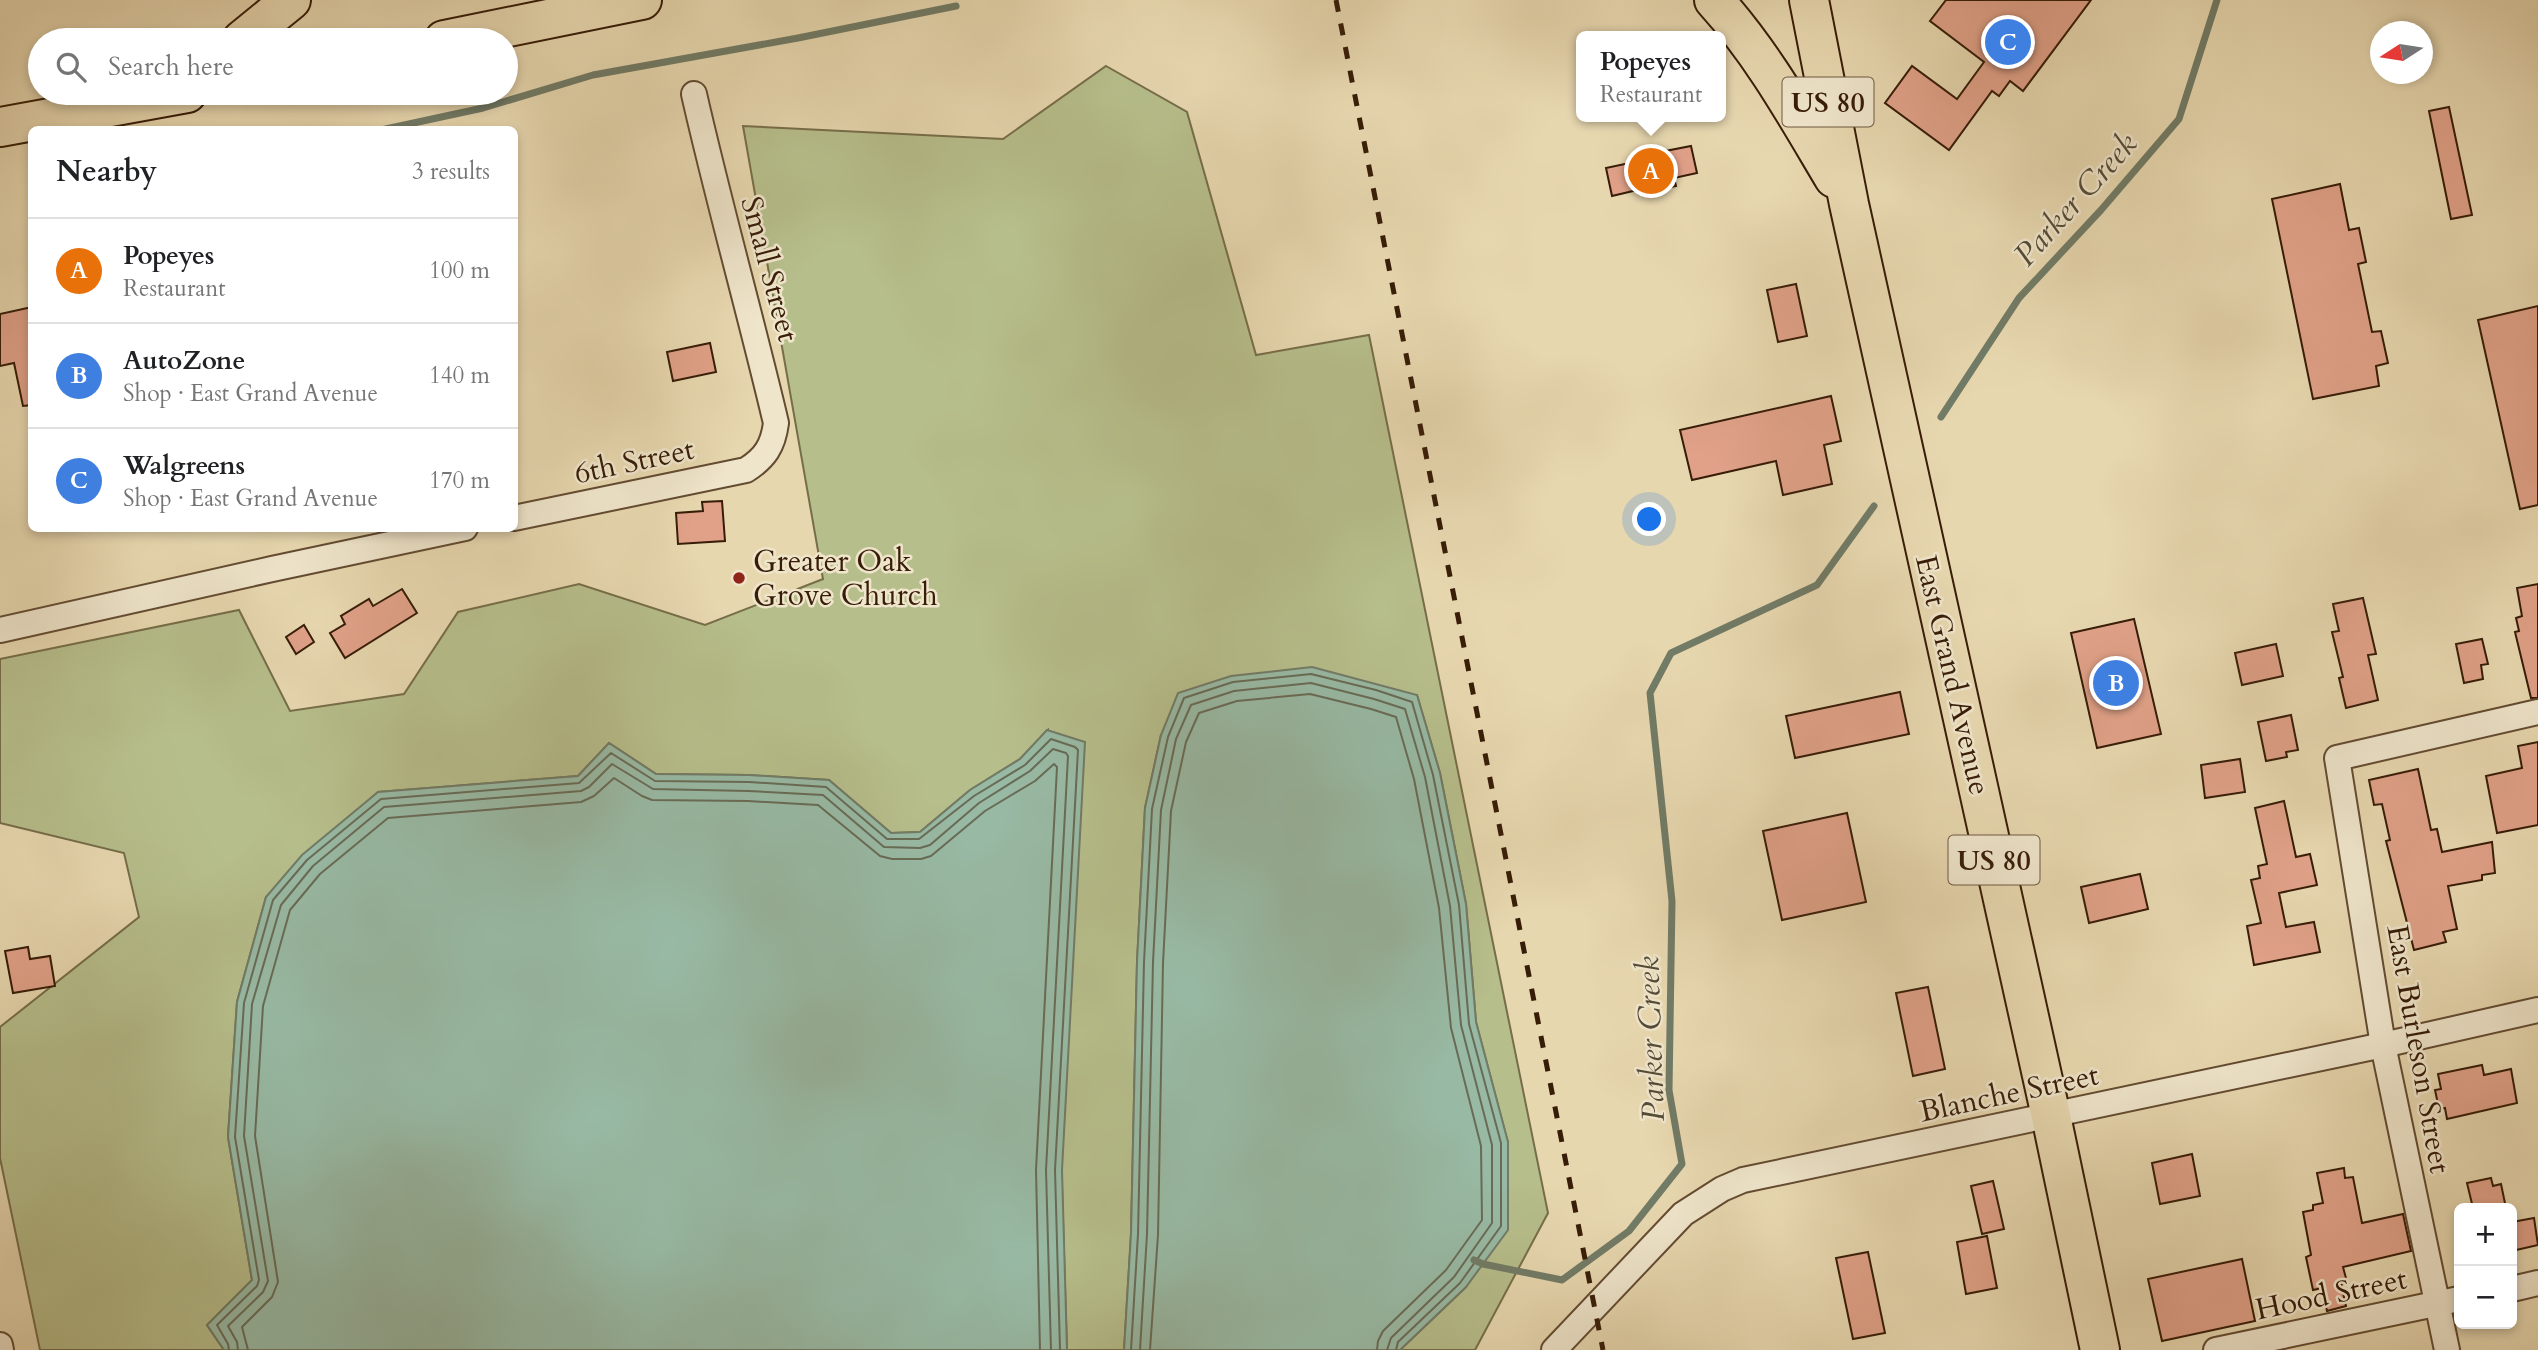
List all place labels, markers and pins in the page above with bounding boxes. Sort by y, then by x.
pin: C [1985,16,2031,68]
pin: A [1628,145,1674,197]
place label: Greater Oak Grove Church [753,541,938,616]
marker: Greater Oak Grove Church [731,570,747,586]
pin: B [2093,657,2139,709]

